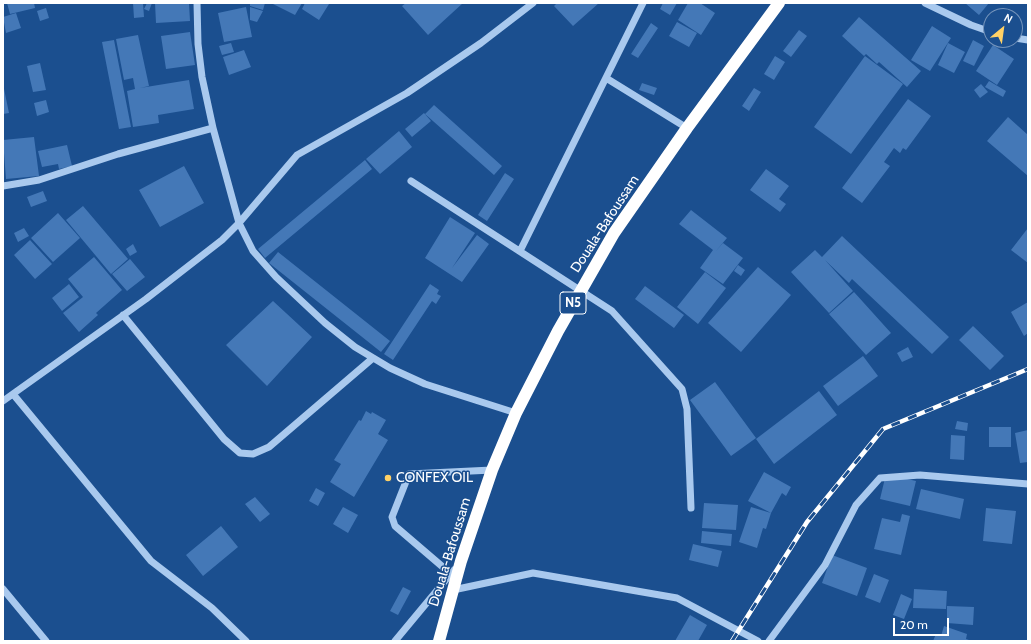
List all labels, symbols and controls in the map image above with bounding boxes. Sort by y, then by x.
north arrow [983,8,1023,48]
text: N [1002,10,1015,26]
street label: Douala-Bafoussam [567,172,643,276]
road number: N5 [560,292,586,314]
place label: CONFEX OIL [396,470,473,486]
marker: CONFEX OIL [383,473,393,483]
street label: Douala-Bafoussam [425,496,475,608]
scale bar [895,610,951,636]
text: 20 m [900,617,928,632]

